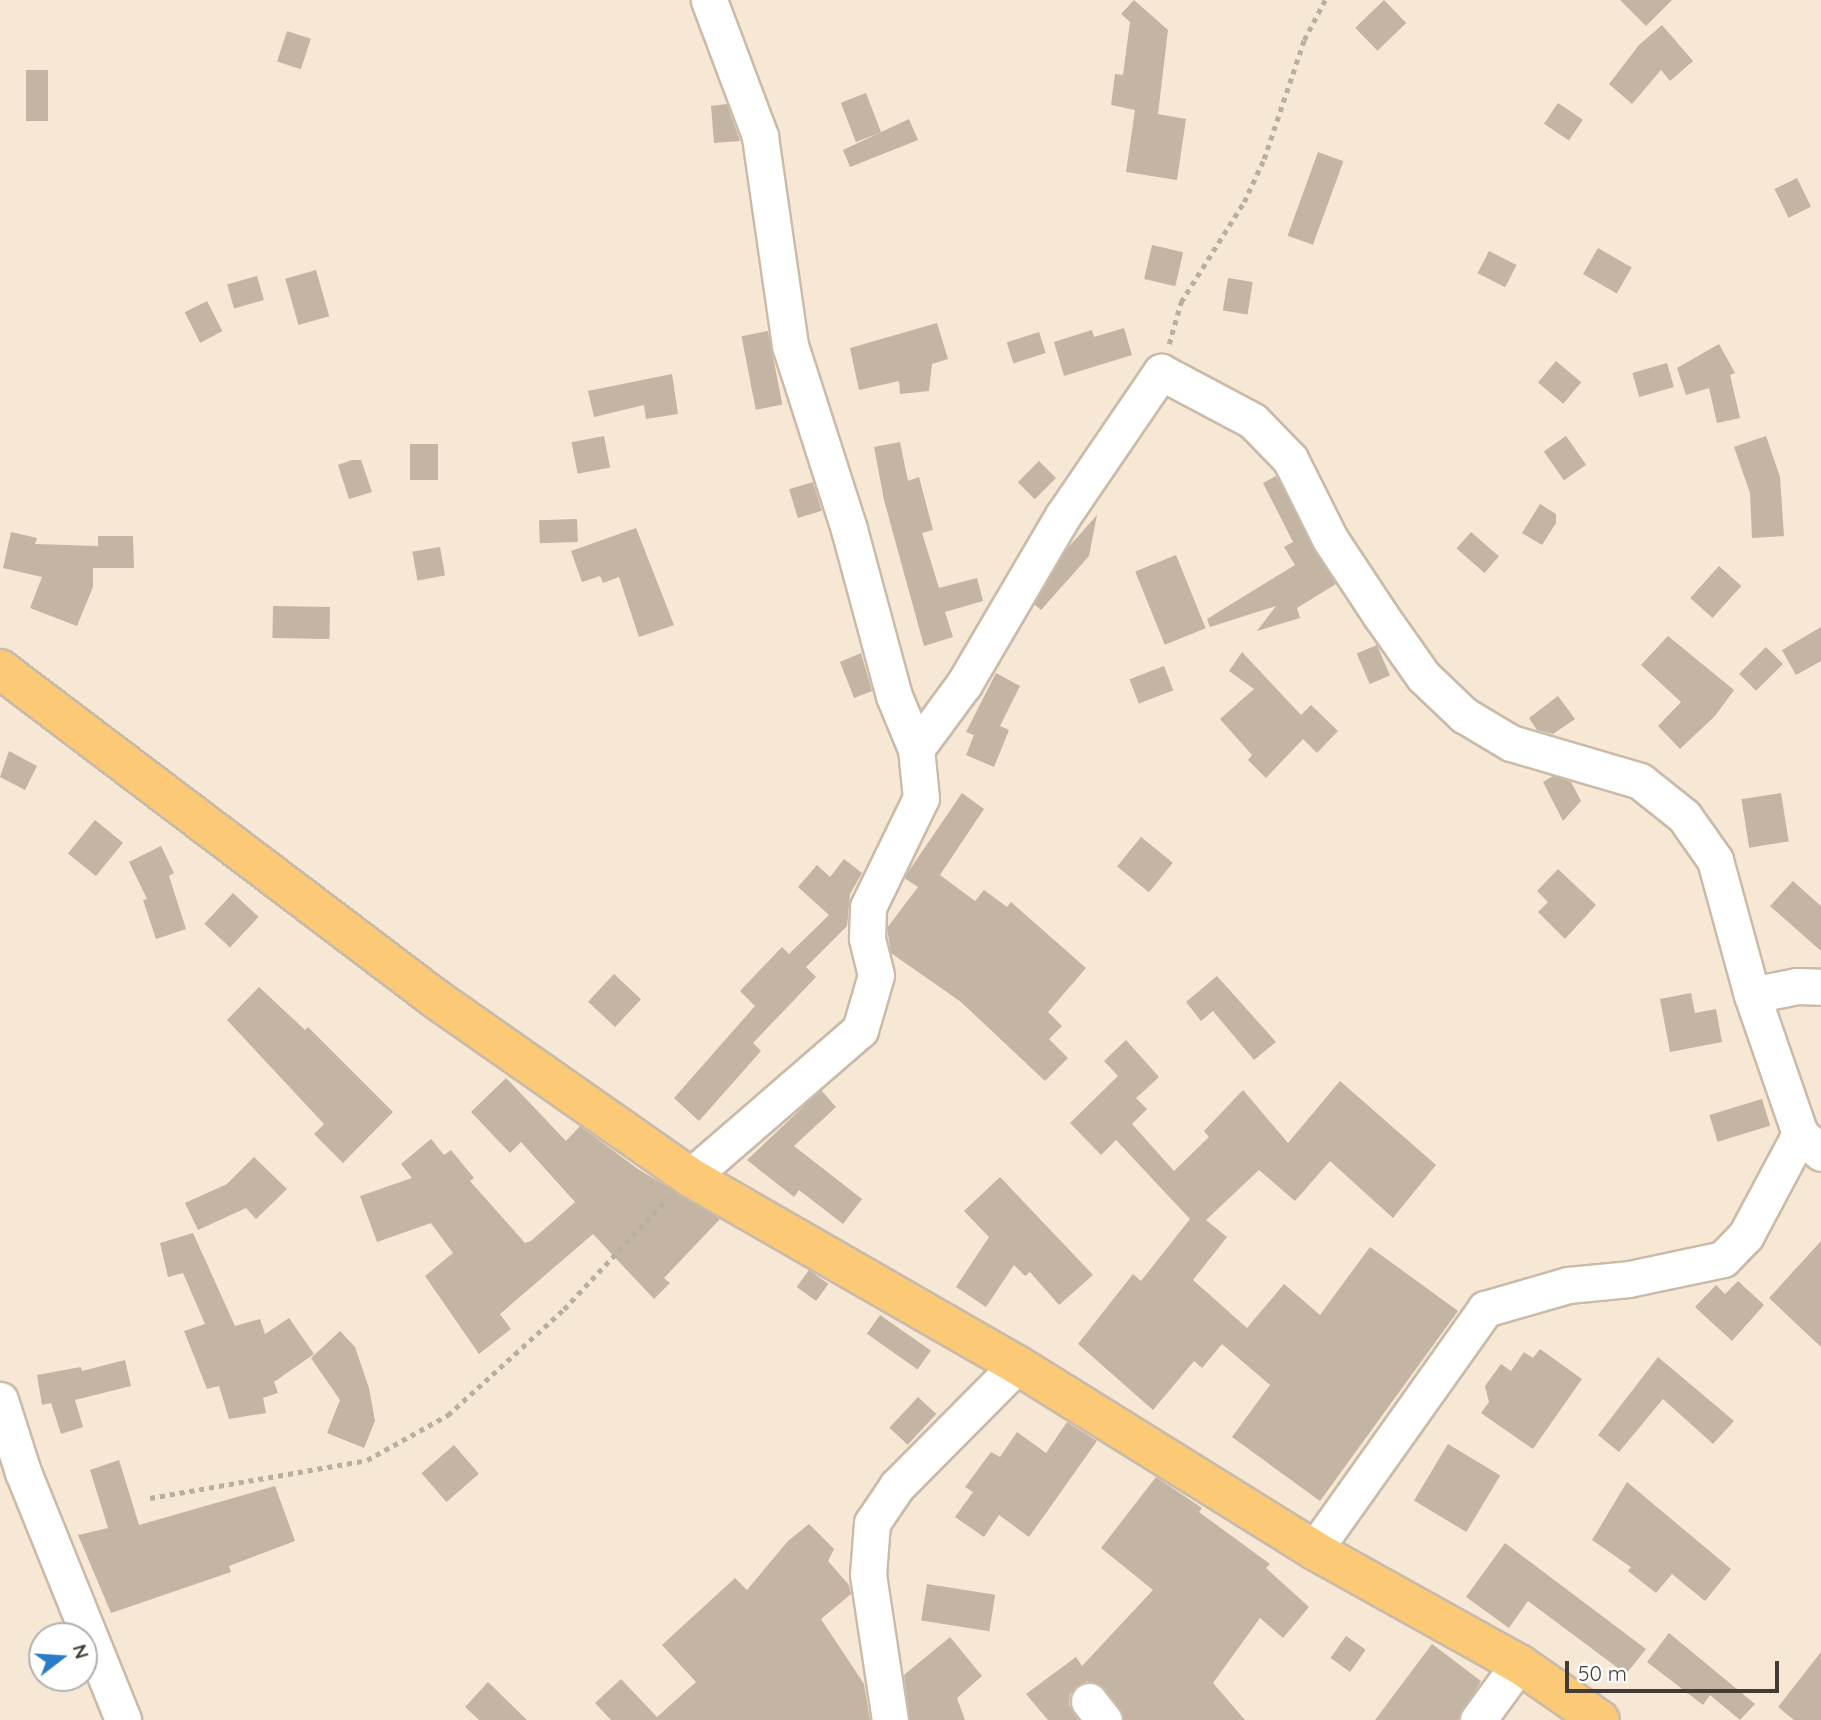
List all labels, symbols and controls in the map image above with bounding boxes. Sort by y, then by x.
north arrow [28,1622,98,1692]
text: N [68,1641,95,1662]
scale bar [1569,1646,1783,1690]
text: 50 m [1578,1660,1627,1686]

